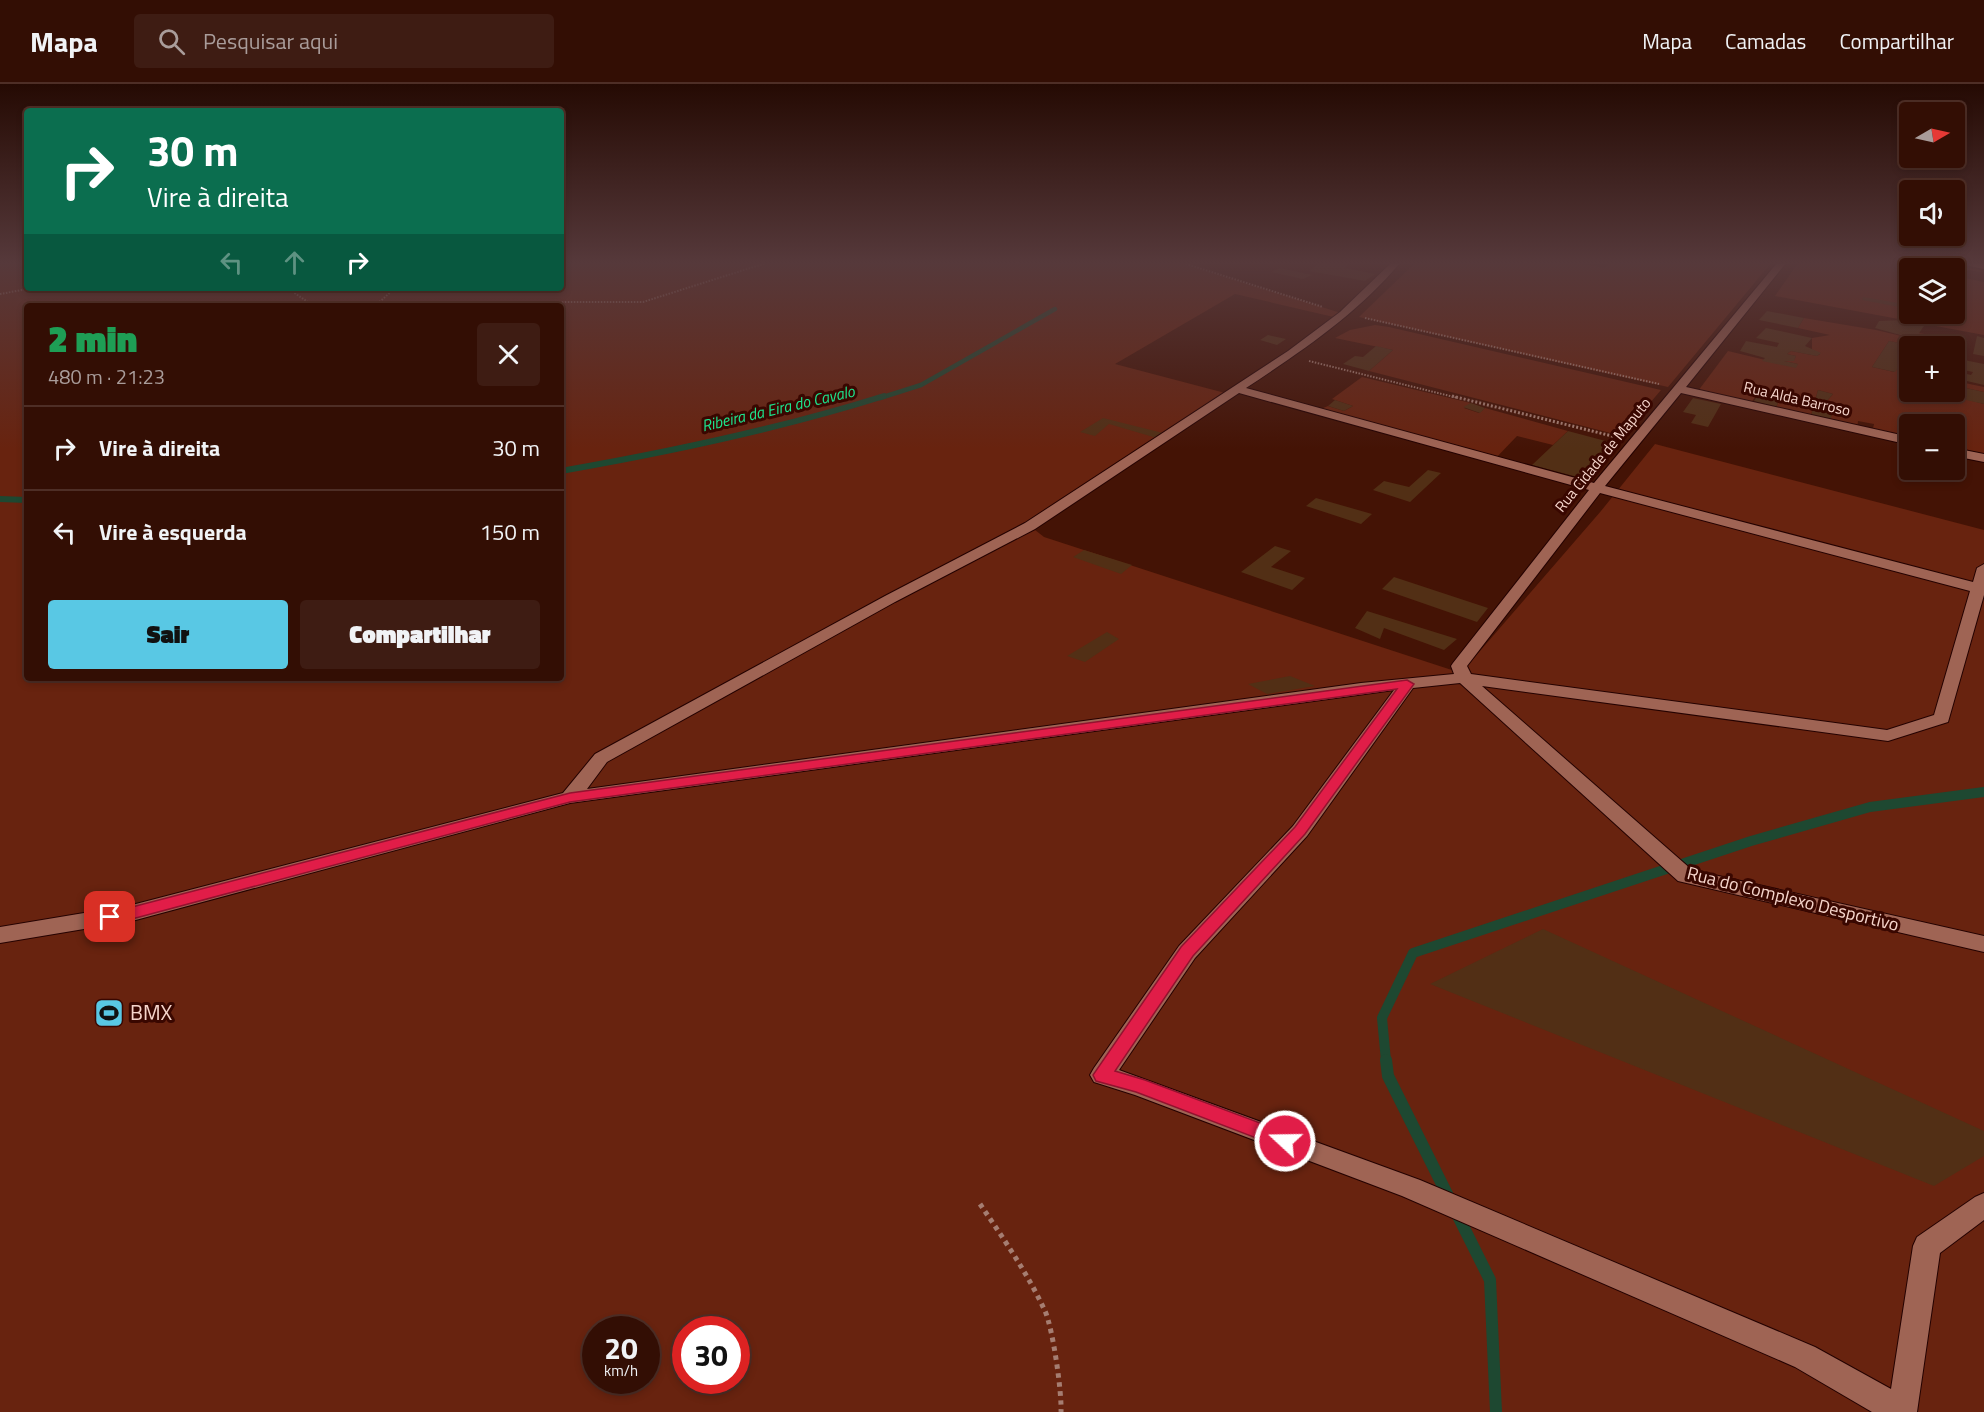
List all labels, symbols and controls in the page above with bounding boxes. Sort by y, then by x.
search box [134,14,554,68]
text: Mapa [30,20,98,63]
text: Pesquisar aqui [203,24,338,58]
icon: search [155,25,188,58]
text: Mapa [1642,25,1692,57]
text: Camadas [1725,25,1806,57]
text: Compartilhar [1839,25,1954,57]
north arrow [1899,102,1965,168]
map controls [1899,102,1965,480]
text: 30 m [147,118,239,182]
icon: right [48,132,126,210]
text: Vire à direita [147,176,289,217]
button: sound [1899,180,1965,246]
icon: left [215,246,248,279]
icon: ahead [278,246,311,279]
icon: right [341,246,374,279]
button: layers [1899,258,1965,324]
text: 2 min [48,311,137,366]
button: close [477,323,540,386]
button: + [1899,336,1965,402]
text: 480 m · 21:23 [48,361,165,392]
street label: Rua Alda Barroso [1741,375,1853,422]
water label: Ribeira da Eira do Cavalo [699,378,858,437]
street label: Rua Cidade de Maputo [1549,392,1656,517]
button: − [1899,414,1965,480]
text: Vire à direita [99,431,220,465]
text: 30 m [492,431,540,465]
icon: right [48,432,81,465]
text: Vire à esquerda [99,515,247,549]
text: 150 m [480,515,540,549]
icon: left [48,516,81,549]
button: Sair [48,600,288,669]
button: Compartilhar [300,600,540,669]
street label: Rua do Complexo Desportivo [1684,859,1902,938]
pin [84,891,135,942]
icon: arrive [93,900,126,933]
place label: BMX [130,996,173,1028]
sports icon: BMX [93,997,125,1029]
position arrow [1253,1109,1317,1173]
speed limit sign: 30 [672,1316,750,1394]
text: 20 [604,1325,638,1371]
text: km/h [604,1359,638,1382]

